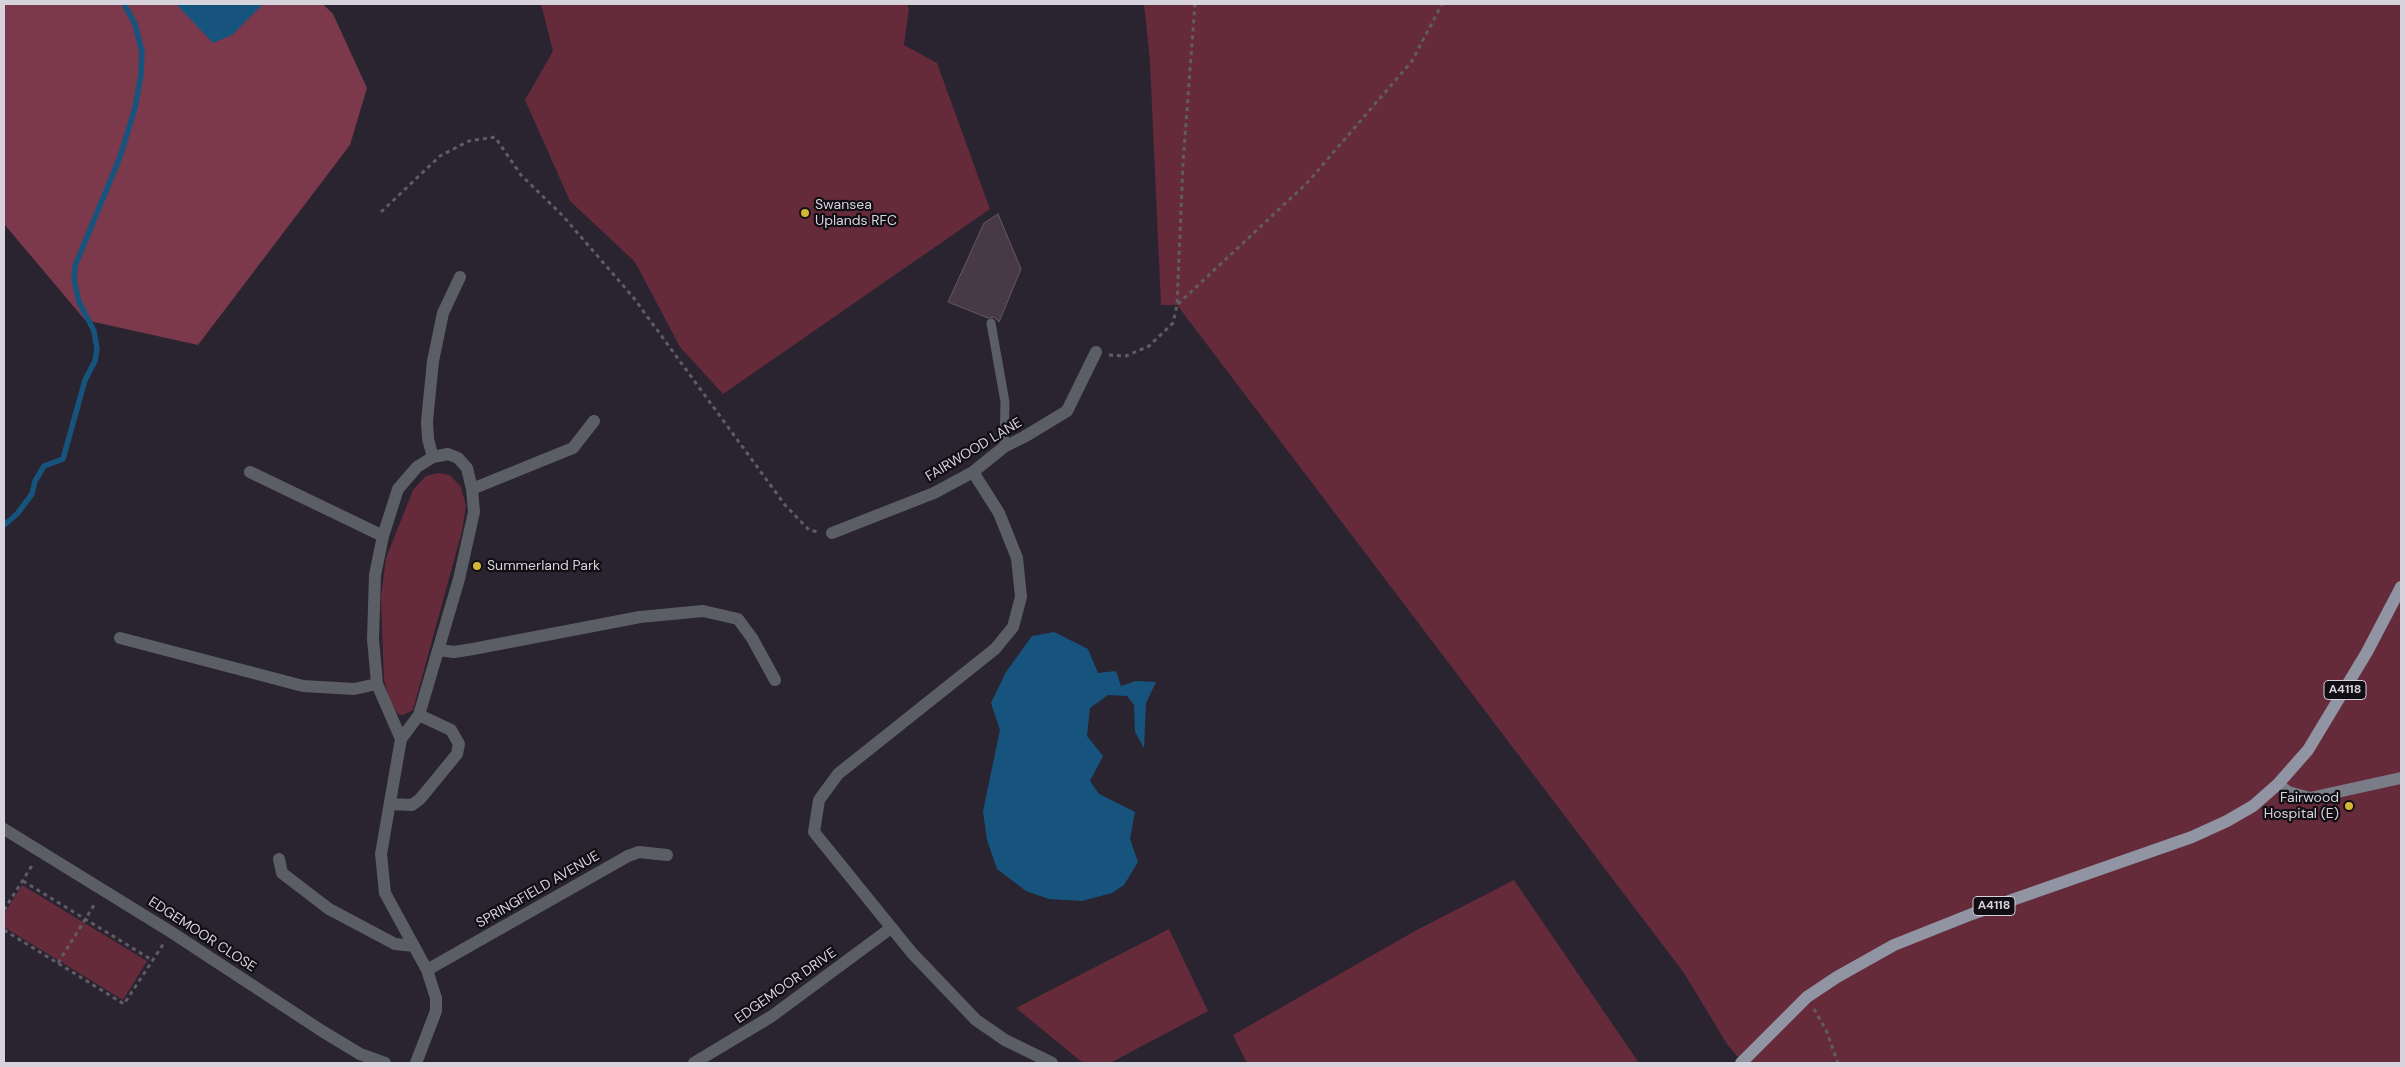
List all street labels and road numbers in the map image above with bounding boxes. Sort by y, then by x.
street label: FAIRWOOD LANE [923,415,1025,485]
road number: A4118 [2324,680,2366,700]
street label: SPRINGFIELD AVENUE [473,848,603,932]
street label: EDGEMOOR CLOSE [145,894,259,976]
road number: A4118 [1973,896,2015,916]
street label: EDGEMOOR DRIVE [732,945,840,1027]

